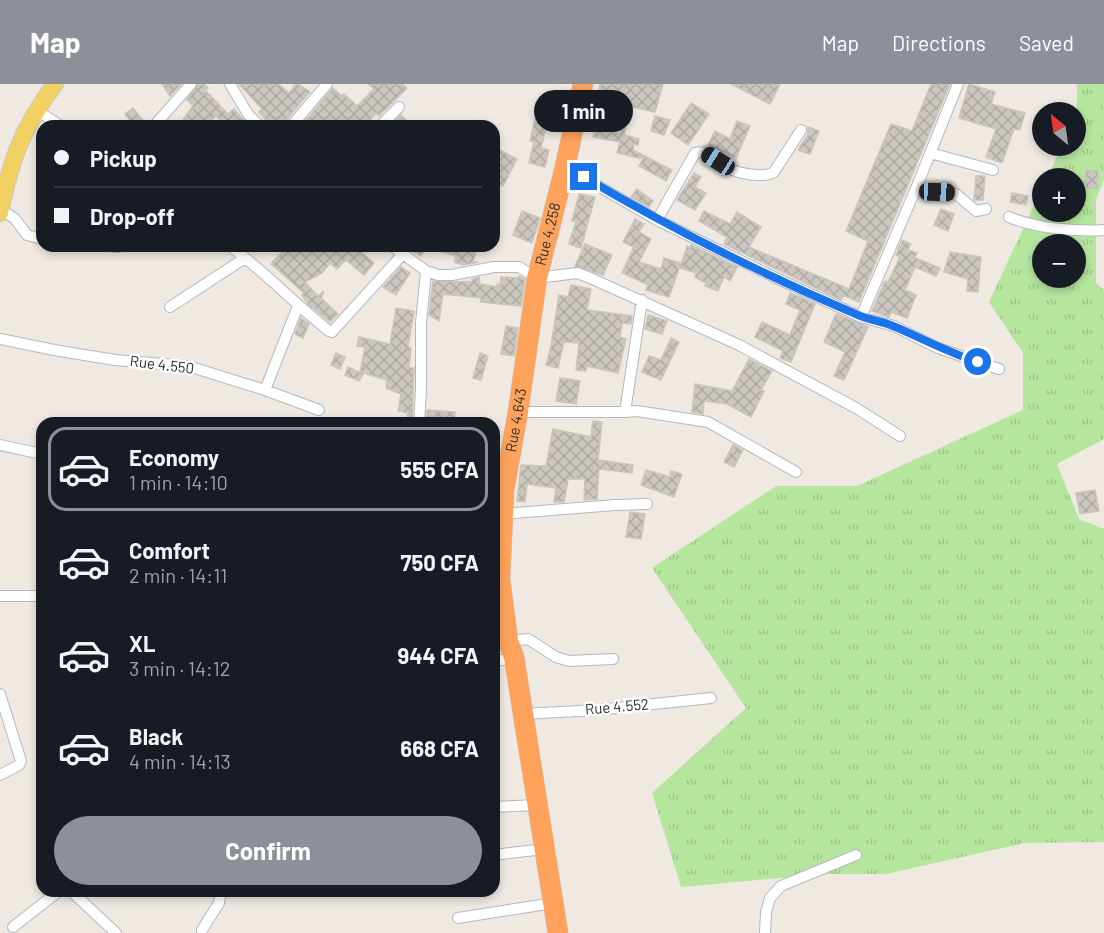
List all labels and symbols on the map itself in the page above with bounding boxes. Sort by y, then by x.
callout: 1 min [534,90,634,132]
north arrow [1032,102,1086,156]
car [698,144,738,178]
route end [570,163,597,190]
car [919,182,955,202]
street label: Rue 4.258 [531,201,564,267]
route start [964,348,991,375]
street label: Rue 4.550 [129,351,195,377]
street label: Rue 4.643 [501,387,529,453]
street label: Rue 4.552 [584,694,650,718]

